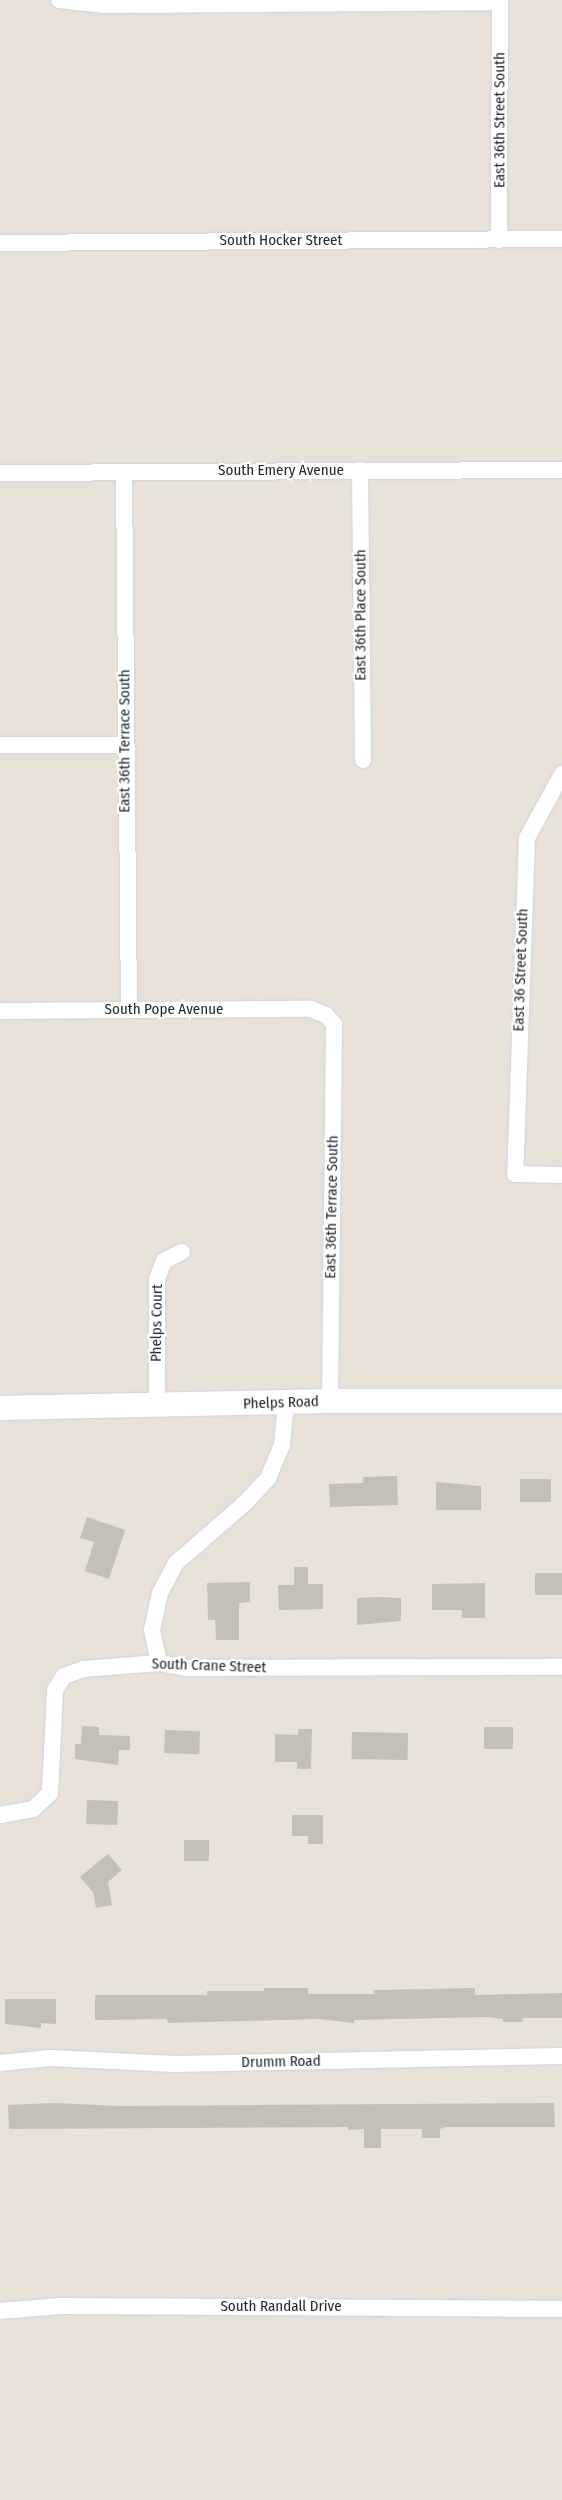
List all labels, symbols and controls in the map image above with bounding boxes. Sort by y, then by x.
street label: East 36th Street South [491,52,509,188]
street label: South Hocker Street [220,232,342,250]
street label: South Emery Avenue [218,462,344,480]
street label: East 36th Place South [352,549,370,681]
street label: East 36th Terrace South [116,669,134,813]
street label: East 36 Street South [510,908,532,1032]
street label: South Pope Avenue [105,1001,223,1019]
street label: East 36th Terrace South [322,1135,342,1279]
street label: Phelps Court [147,1284,167,1362]
street label: Phelps Road [243,1393,319,1413]
street label: South Crane Street [151,1655,267,1677]
street label: Drumm Road [241,2052,321,2072]
street label: South Randall Drive [220,2298,342,2316]

